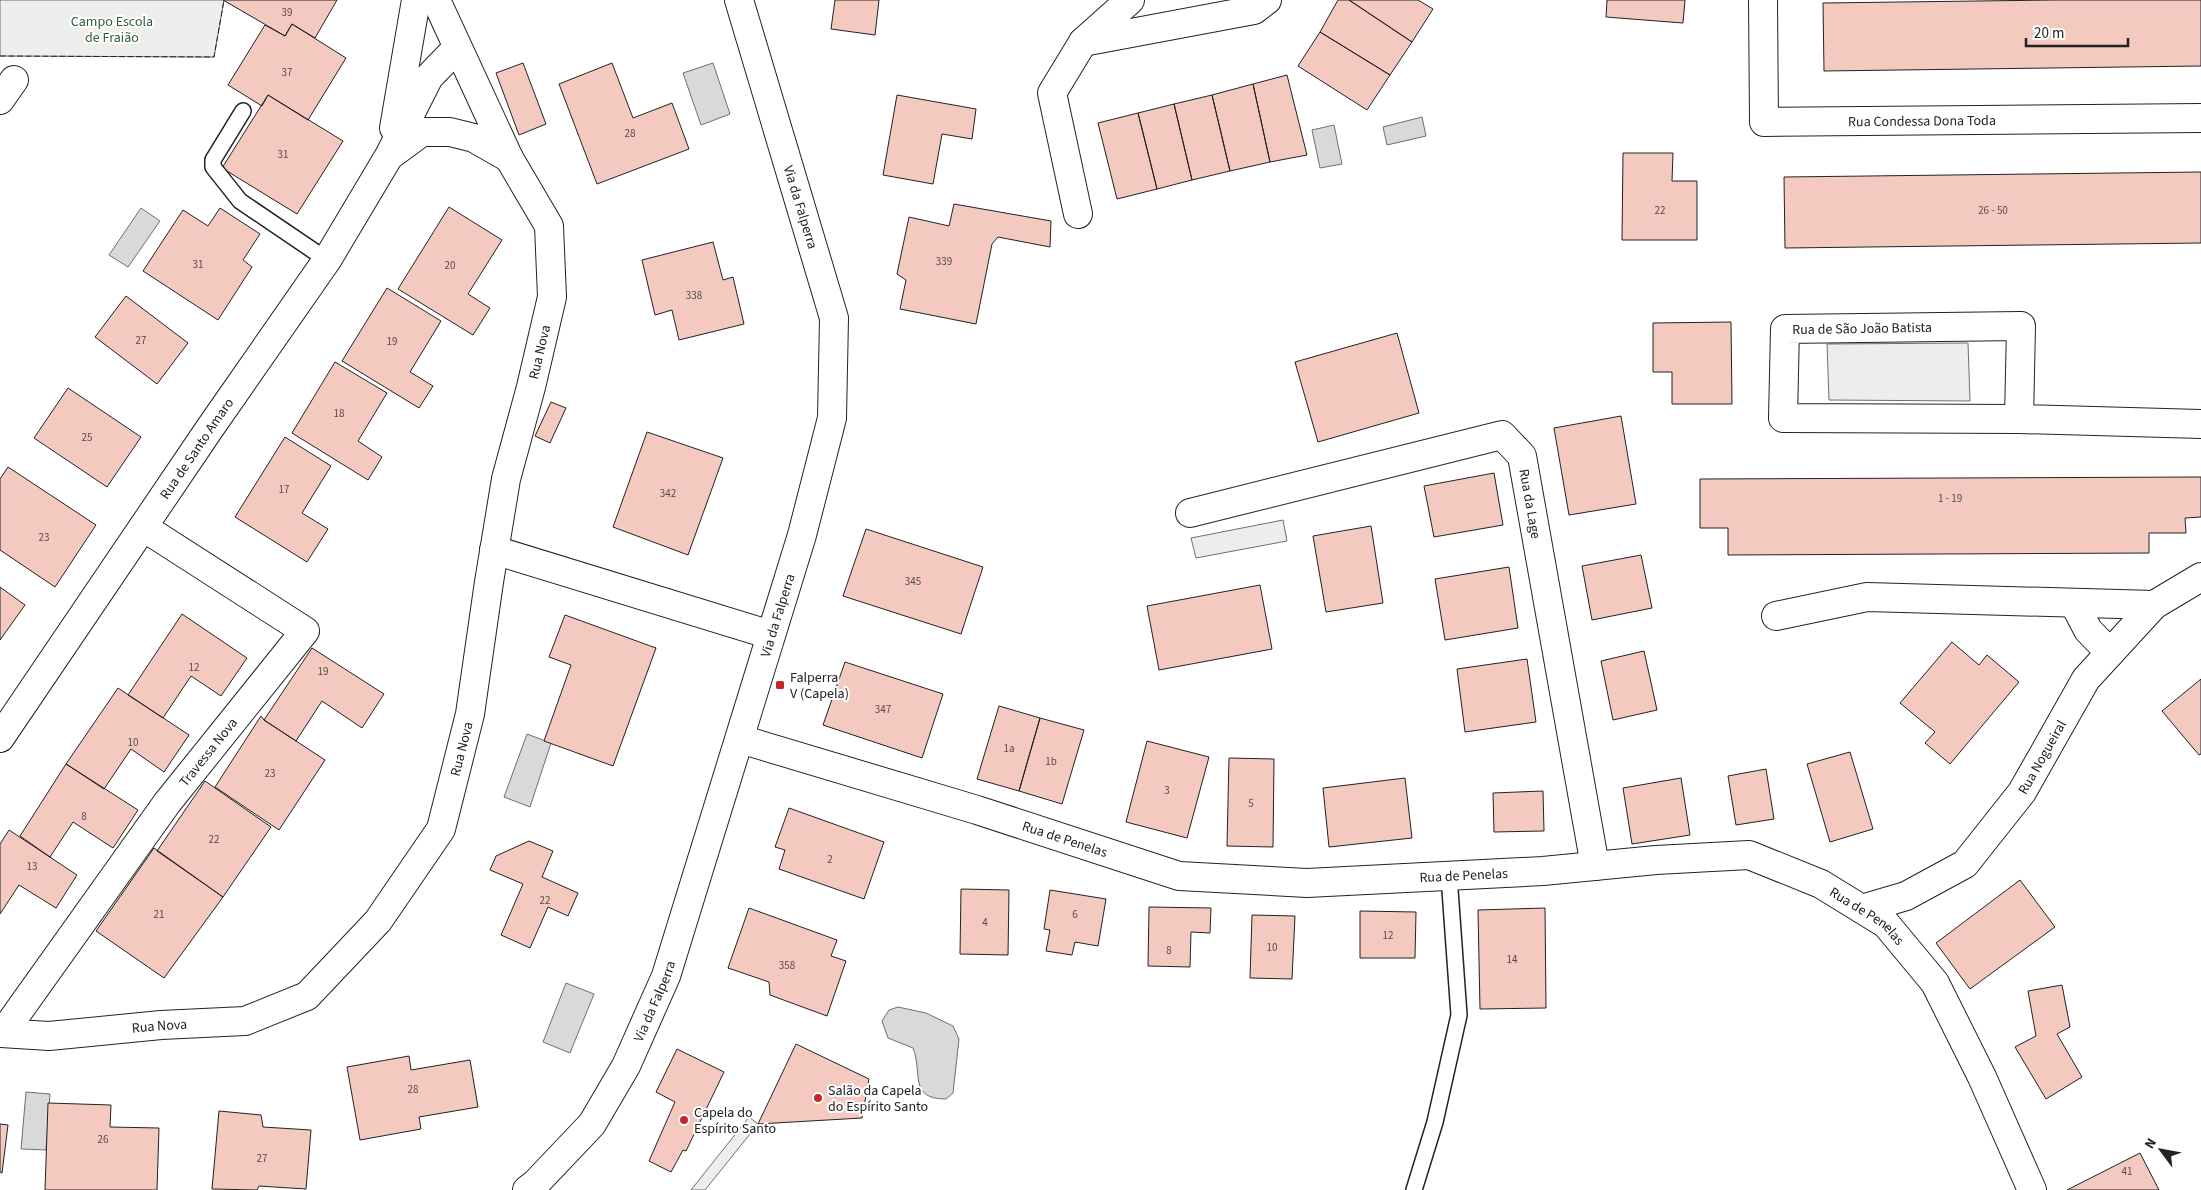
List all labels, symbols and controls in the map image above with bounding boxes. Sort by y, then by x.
house number: 39 [282,5,292,20]
park label: Campo Escola de Fraião [71,12,153,48]
scale bar [2026,15,2128,47]
text: 20 m [2034,23,2064,44]
house number: 37 [282,65,292,80]
street label: Rua Condessa Dona Toda [1848,111,1996,132]
house number: 28 [625,126,636,141]
house number: 31 [278,147,288,162]
street label: Via da Falperra [778,163,822,252]
house number: 22 [1655,203,1665,218]
house number: 26 - 50 [1978,203,2008,218]
house number: 339 [936,254,952,269]
house number: 31 [193,257,203,272]
house number: 20 [445,258,455,273]
house number: 338 [686,288,703,303]
street label: Rua de São João Batista [1792,318,1932,340]
street label: Rua Nova [524,323,556,381]
house number: 27 [136,333,146,348]
house number: 19 [387,334,397,349]
street label: Rua de Santo Amaro [156,394,239,504]
house number: 18 [334,406,345,421]
house number: 25 [82,430,92,445]
street label: Rua da Lage [1513,467,1546,540]
house number: 17 [279,482,289,497]
house number: 342 [660,486,676,501]
house number: 1 - 19 [1938,491,1962,506]
house number: 23 [39,530,49,545]
street label: Via da Falperra [756,571,801,660]
house number: 345 [905,574,921,589]
house number: 12 [189,660,199,675]
house number: 19 [318,664,328,679]
place label: Falperra V (Capela) [790,668,849,704]
marker: Falperra V (Capela) [774,679,786,691]
house number: 347 [875,702,891,717]
street label: Travessa Nova [175,714,243,791]
street label: Rua Nogueiral [2014,716,2072,798]
street label: Rua Nova [446,720,479,778]
house number: 10 [128,735,138,750]
house number: 1a [1003,741,1015,756]
house number: 1b [1045,754,1057,769]
house number: 23 [265,766,275,781]
house number: 3 [1164,783,1170,798]
house number: 5 [1248,796,1254,811]
house number: 8 [81,809,87,824]
street label: Rua de Penelas [1019,816,1110,863]
house number: 22 [209,832,219,847]
house number: 2 [827,852,833,867]
house number: 13 [27,859,37,874]
street label: Rua de Penelas [1419,864,1509,888]
street label: Rua de Penelas [1825,883,1909,950]
house number: 22 [540,893,550,908]
house number: 21 [154,907,164,922]
house number: 6 [1072,907,1078,922]
house number: 4 [982,915,988,930]
house number: 12 [1383,928,1393,943]
house number: 10 [1267,940,1277,955]
house number: 8 [1166,943,1172,958]
house number: 14 [1507,952,1518,967]
street label: Via da Falperra [629,958,681,1045]
house number: 358 [779,958,796,973]
street label: Rua Nova [131,1015,188,1039]
place label: Salão da Capela do Espírito Santo [828,1081,928,1117]
house number: 28 [408,1082,419,1097]
marker: Salão da Capela do Espírito Santo [812,1092,824,1104]
place label: Capela do Espírito Santo [694,1103,776,1139]
marker: Capela do Espírito Santo [678,1114,690,1126]
north arrow [2136,1125,2186,1175]
house number: 26 [98,1132,109,1147]
text: N [2140,1134,2162,1153]
house number: 27 [257,1151,267,1166]
house number: 41 [2122,1164,2132,1179]

